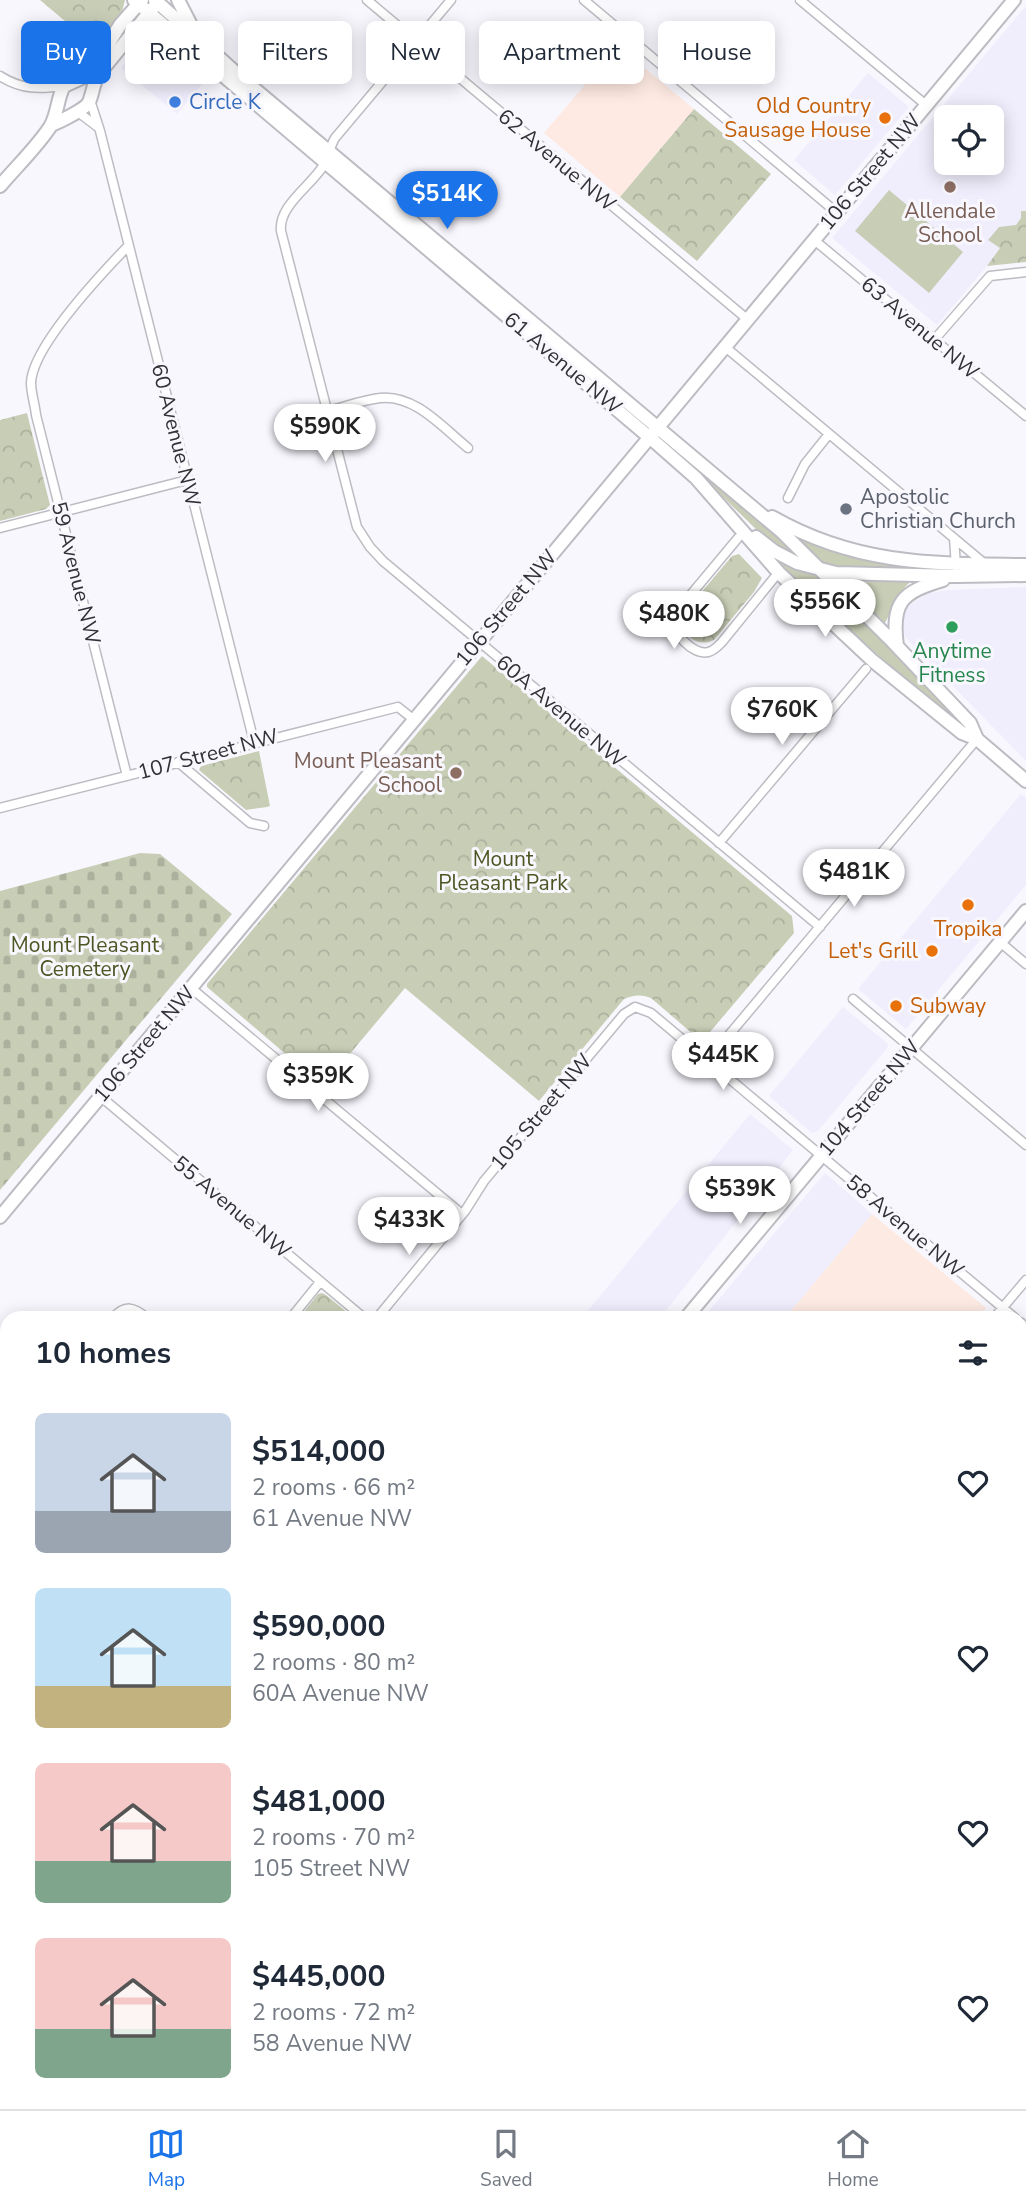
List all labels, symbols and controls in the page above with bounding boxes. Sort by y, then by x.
chip: Buy [21,21,111,84]
chip: Rent [125,21,224,84]
chip: Filters [238,21,352,84]
chip: New [366,21,465,84]
chip: Apartment [479,21,644,84]
chip: House [658,21,775,84]
place label: Circle K [189,88,262,116]
place label: Old Country Sausage House [724,92,871,144]
marker: Circle K [167,94,183,110]
street label: 62 Avenue NW [492,102,622,218]
map controls [934,105,1004,175]
button: locate [934,105,1004,175]
street label: 106 Street NW [813,108,927,236]
marker: Old Country Sausage House [877,110,893,126]
pin: $514K [398,172,496,231]
text: $514K [412,178,482,209]
marker: Allendale School [942,179,958,195]
place label: Allendale School [904,197,996,249]
street label: 63 Avenue NW [855,270,985,386]
street label: 61 Avenue NW [498,305,628,421]
street label: 60 Avenue NW [145,361,207,509]
pin: $590K [276,405,374,464]
text: $590K [290,411,360,442]
place label: Apostolic Christian Church [860,483,1016,535]
street label: 59 Avenue NW [45,499,107,647]
marker: Apostolic Christian Church [838,501,854,517]
street label: 106 Street NW [449,544,563,672]
pin: $556K [776,580,874,639]
text: $556K [790,586,860,617]
pin: $480K [625,592,723,651]
text: $480K [639,598,709,629]
marker: Anytime Fitness [944,619,960,635]
place label: Anytime Fitness [912,637,992,689]
street label: 60A Avenue NW [490,648,632,774]
pin: $760K [733,688,831,747]
text: $760K [747,694,817,725]
street label: 107 Street NW [135,722,281,786]
place label: Mount Pleasant School [294,747,443,799]
marker: Mount Pleasant School [448,765,464,781]
park label: Mount Pleasant Park [438,845,568,897]
pin: $481K [805,850,903,909]
text: $481K [819,856,889,887]
marker: Tropika [960,897,976,913]
place label: Tropika [934,915,1002,943]
park label: Mount Pleasant Cemetery [11,931,160,983]
place label: Let's Grill [828,937,919,965]
marker: Let's Grill [924,943,940,959]
street label: 106 Street NW [87,980,201,1108]
place label: Subway [910,992,986,1020]
marker: Subway [888,998,904,1014]
pin: $445K [674,1032,772,1092]
street label: 104 Street NW [812,1034,926,1162]
text: $445K [688,1039,758,1070]
street label: 105 Street NW [484,1048,598,1176]
pin: $359K [269,1054,367,1113]
text: $359K [283,1060,353,1091]
street label: 55 Avenue NW [167,1149,297,1265]
pin: $539K [691,1166,789,1226]
street label: 58 Avenue NW [840,1168,970,1284]
text: $539K [705,1173,775,1204]
pin: $433K [360,1198,458,1257]
text: $433K [374,1204,444,1235]
text: 10 homes [35,1333,171,1374]
icon: filters [954,1334,992,1372]
text: $514,000 [252,1431,385,1472]
icon: home [91,1441,175,1525]
icon: heart [954,1464,992,1502]
text: 2 rooms · 66 m² [252,1472,415,1503]
text: 61 Avenue NW [252,1503,412,1534]
text: $590,000 [252,1606,385,1647]
icon: home [91,1616,175,1700]
icon: heart [954,1639,992,1677]
text: 2 rooms · 80 m² [252,1647,415,1678]
text: 60A Avenue NW [252,1678,429,1709]
text: $481,000 [252,1781,385,1822]
icon: home [91,1791,175,1875]
icon: heart [954,1814,992,1852]
text: 2 rooms · 70 m² [252,1822,415,1853]
text: 105 Street NW [252,1853,410,1884]
text: $445,000 [252,1956,385,1997]
icon: home [91,1966,175,2050]
icon: heart [954,1989,992,2027]
text: 2 rooms · 72 m² [252,1997,415,2028]
text: 58 Avenue NW [252,2028,412,2059]
tab: Map [147,2125,185,2193]
tab: Saved [480,2125,533,2193]
tab: Home [827,2125,879,2193]

